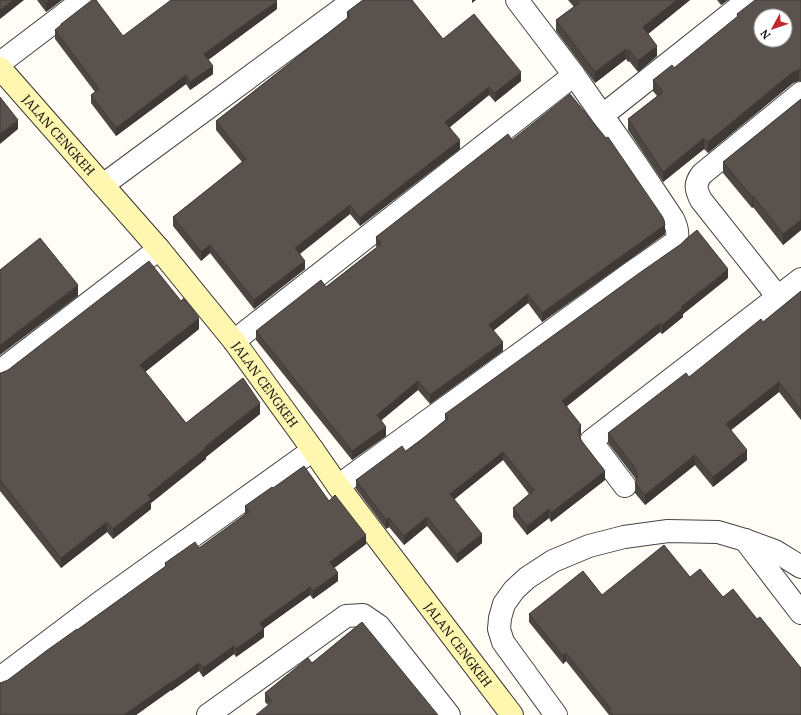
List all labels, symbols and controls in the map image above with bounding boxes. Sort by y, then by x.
north arrow [753,8,793,48]
text: N [757,26,773,42]
street label: JALAN CENGKEH [18,91,99,180]
street label: JALAN CENGKEH [228,338,303,431]
street label: JALAN CENGKEH [420,598,497,691]

